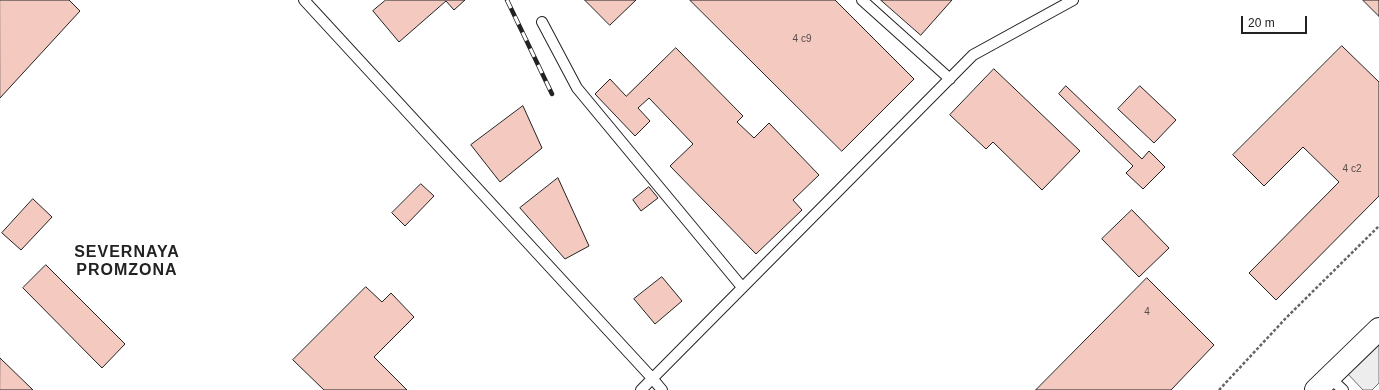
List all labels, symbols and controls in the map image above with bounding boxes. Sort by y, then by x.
scale bar [1243,8,1309,34]
text: 20 m [1248,16,1275,30]
house number: 4 с9 [793,33,811,45]
house number: 4 с2 [1343,163,1361,175]
district label: SEVERNAYA PROMZONA [74,243,180,281]
house number: 4 [1144,306,1150,318]

